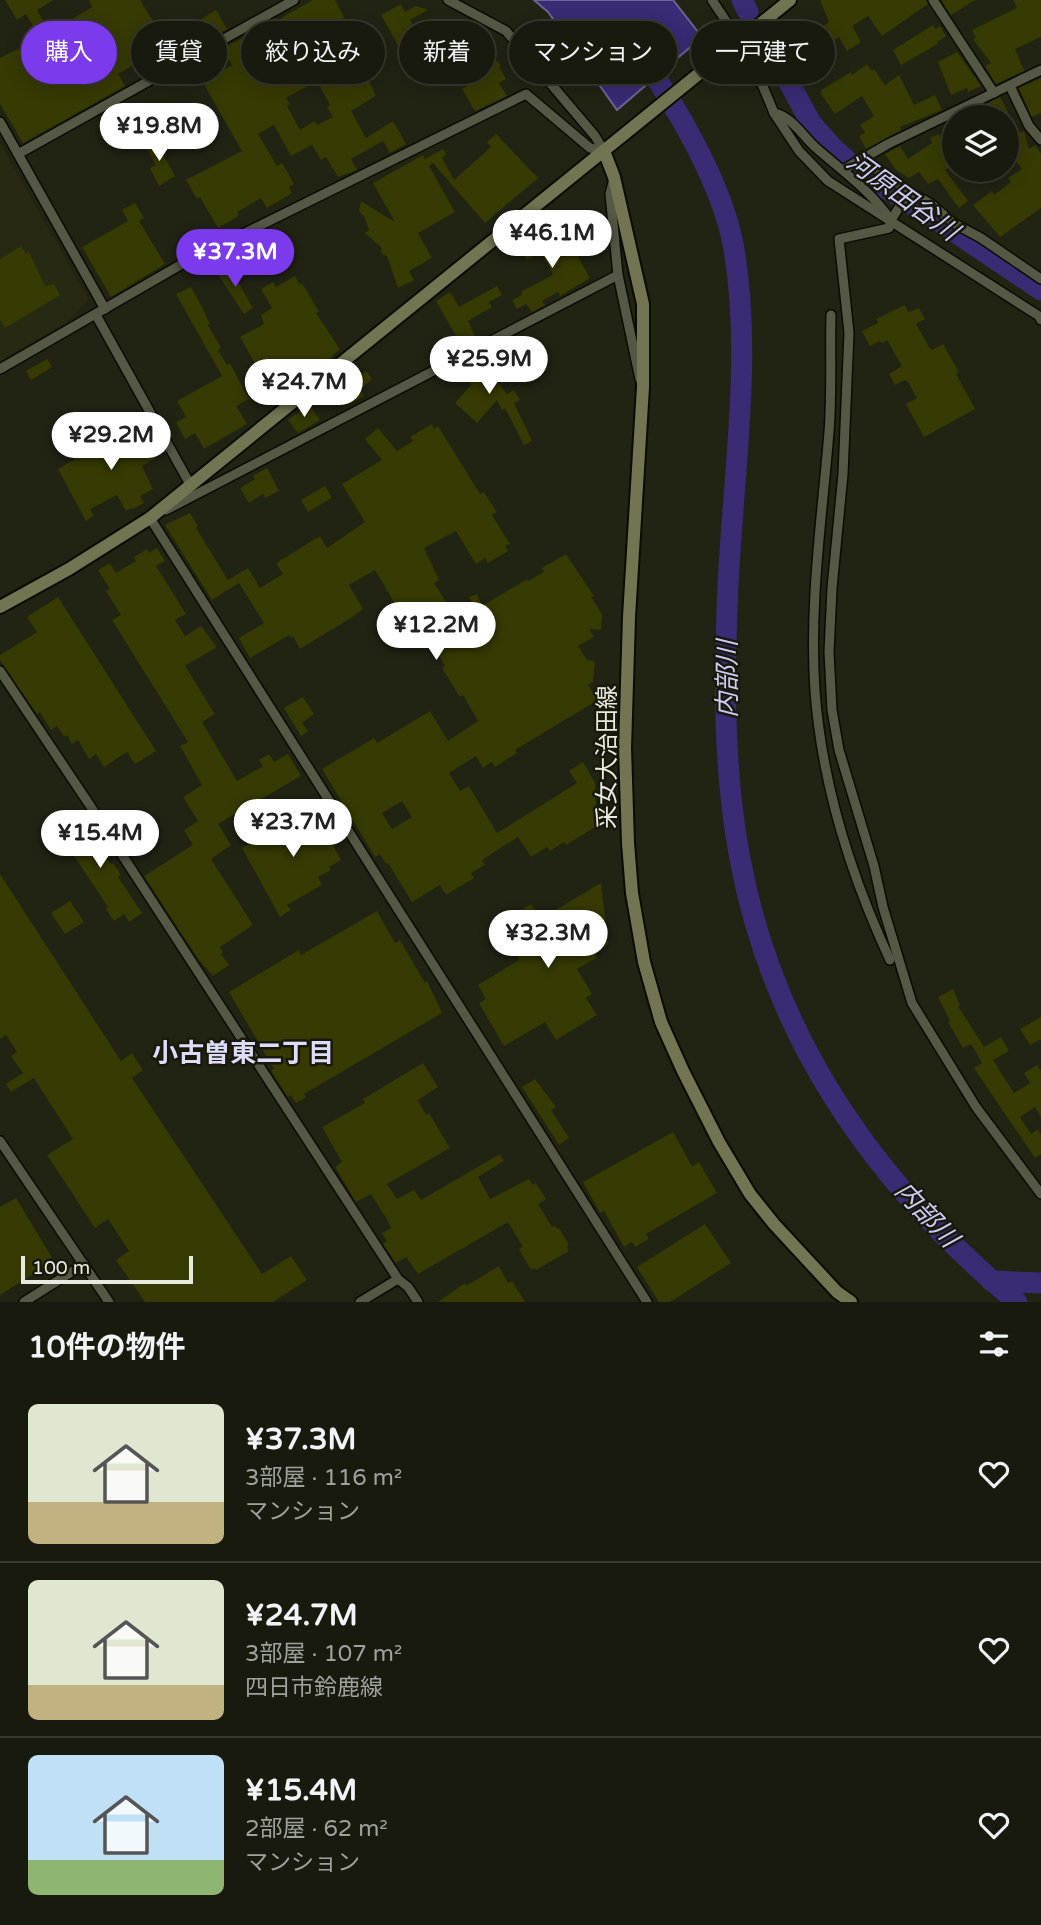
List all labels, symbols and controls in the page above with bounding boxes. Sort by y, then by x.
chip: 購入 [21,21,117,84]
chip: 賃貸 [131,21,227,84]
chip: 絞り込み [241,21,385,84]
chip: 新着 [399,21,495,84]
chip: マンション [509,21,677,84]
chip: 一戸建て [691,21,835,84]
pin: ¥19.8M [102,104,216,163]
map controls [942,105,1019,182]
button: layers [942,105,1019,182]
text: ¥19.8M [116,112,202,140]
water label: 河原田谷川 [841,146,967,249]
pin: ¥46.1M [495,210,609,270]
text: ¥46.1M [509,219,595,247]
pin: ¥37.3M [178,230,292,289]
text: ¥37.3M [192,238,278,266]
pin: ¥25.9M [432,336,546,396]
text: ¥25.9M [446,345,532,373]
pin: ¥24.7M [247,360,361,419]
text: ¥24.7M [261,368,347,396]
pin: ¥29.2M [54,412,168,472]
text: ¥29.2M [68,421,154,449]
pin: ¥12.2M [379,602,493,662]
text: ¥12.2M [393,611,479,639]
water label: 内部川 [712,637,743,718]
street label: 采女大治田線 [593,685,622,829]
pin: ¥23.7M [236,800,350,859]
text: ¥23.7M [250,808,336,836]
pin: ¥15.4M [43,810,157,870]
text: ¥15.4M [57,819,143,847]
pin: ¥32.3M [491,911,605,970]
text: ¥32.3M [505,919,591,947]
district label: 小古曽東二丁目 [152,1038,334,1069]
water label: 内部川 [889,1175,967,1256]
scale bar [21,1253,192,1285]
text: 100 m [32,1257,90,1279]
icon: filters [975,1325,1013,1363]
text: 10件の物件 [28,1329,186,1366]
text: ¥37.3M [245,1421,357,1458]
icon: home [84,1432,168,1516]
icon: heart [975,1455,1013,1493]
text: 3部屋 · 116 m² [245,1464,402,1492]
text: マンション [245,1498,360,1526]
text: ¥24.7M [245,1597,358,1634]
icon: home [84,1608,168,1692]
icon: heart [975,1631,1013,1669]
text: 3部屋 · 107 m² [245,1640,402,1668]
text: 四日市鈴鹿線 [245,1674,383,1702]
text: ¥15.4M [245,1772,357,1809]
icon: home [84,1783,168,1867]
icon: heart [975,1806,1013,1844]
text: 2部屋 · 62 m² [245,1815,388,1843]
text: マンション [245,1849,360,1877]

